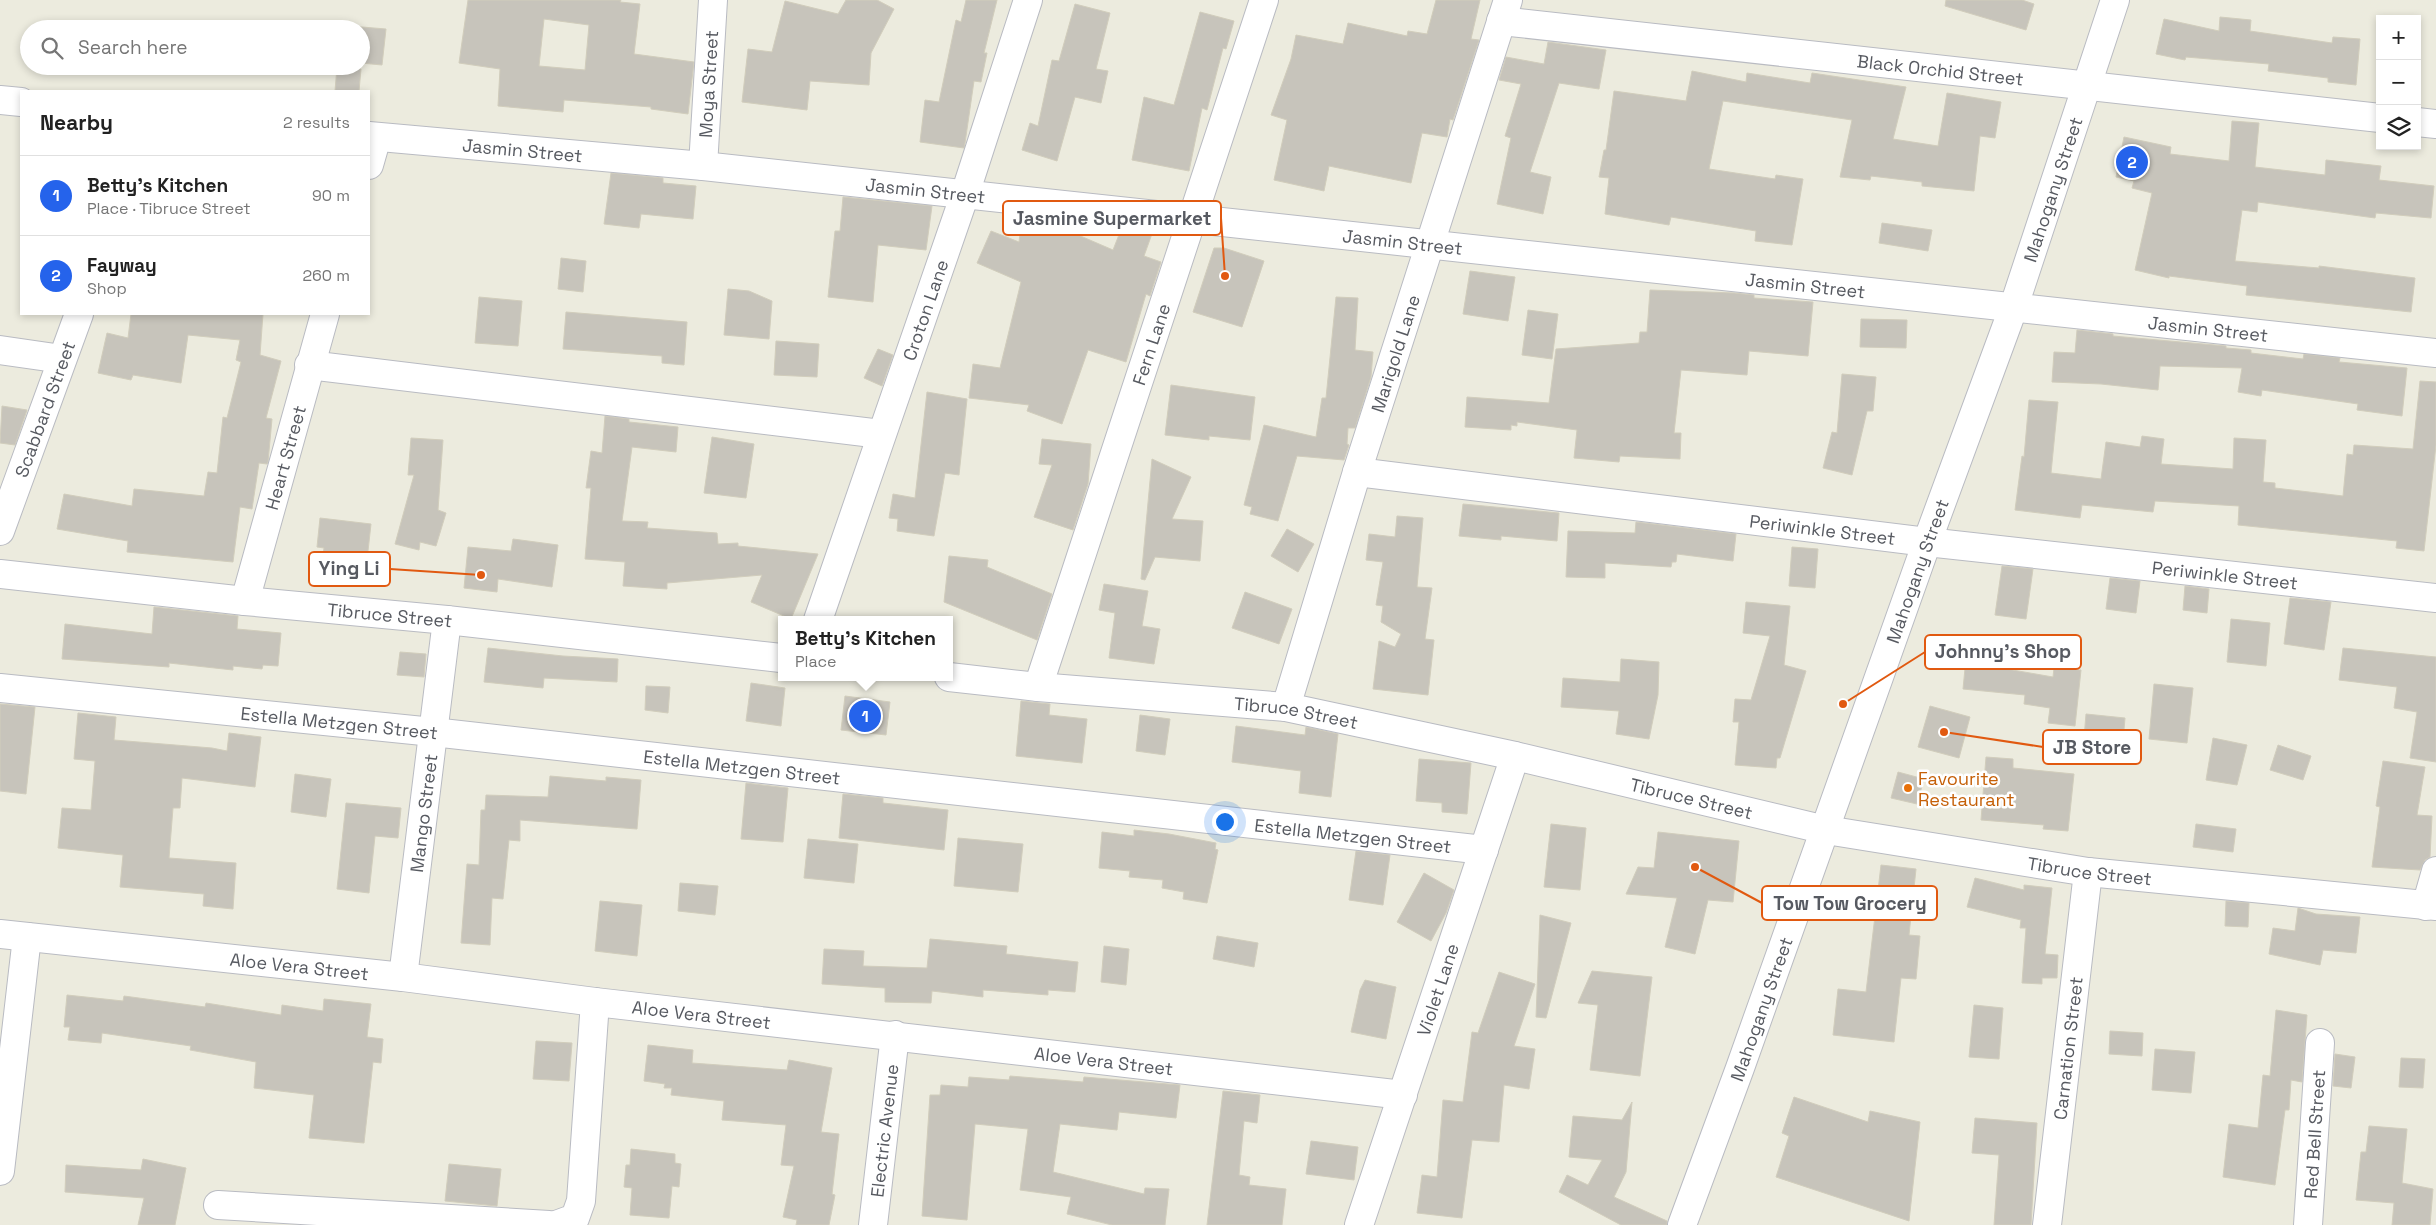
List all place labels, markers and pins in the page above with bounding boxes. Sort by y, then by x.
pin: 2 [2116,143,2148,181]
callout: Jasmine Supermarket [1003,201,1221,235]
callout: Ying Li [309,552,390,586]
callout: Johnny's Shop [1925,635,2081,669]
pin: 1 [849,697,881,735]
callout: JB Store [2043,730,2141,764]
place label: Favourite Restaurant [1918,767,2015,811]
marker: Favourite Restaurant [1902,782,1914,794]
callout: Tow Tow Grocery [1762,886,1937,920]

